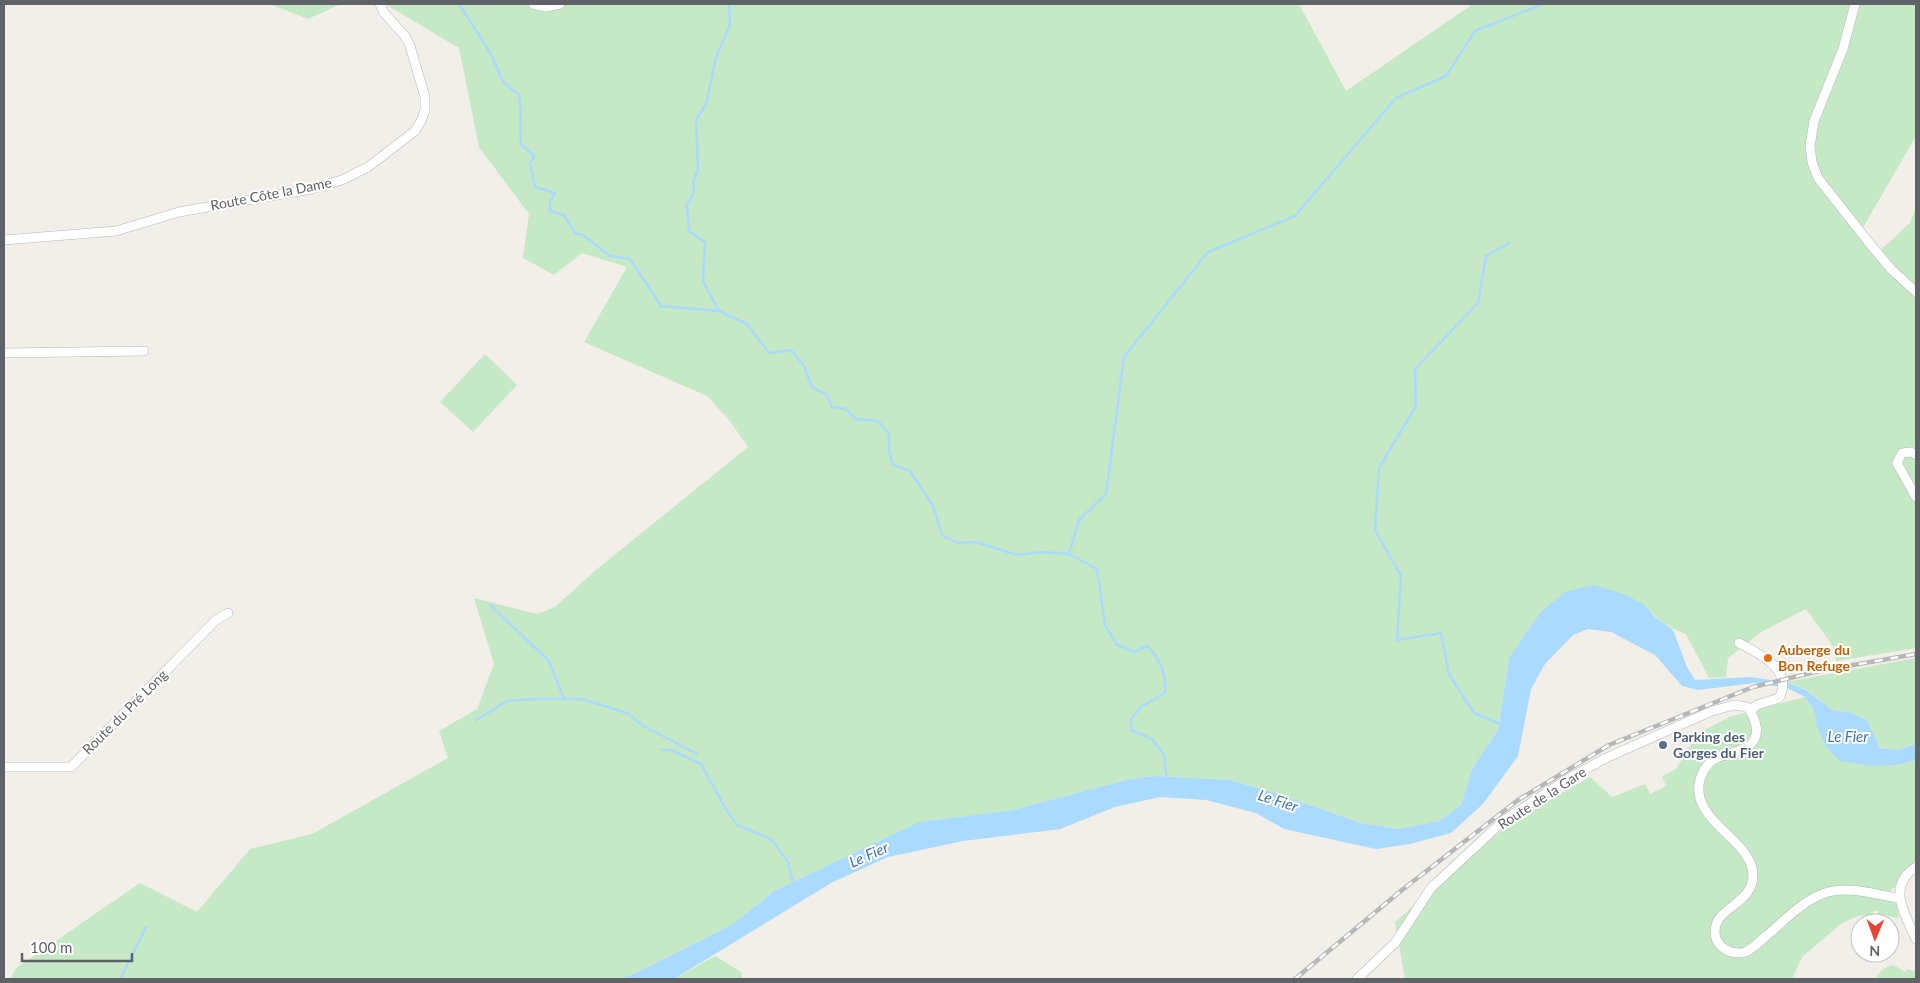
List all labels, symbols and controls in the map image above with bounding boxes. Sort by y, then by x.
street label: Route Côte la Dame [209,173,333,214]
place label: Auberge du Bon Refuge [1777,641,1851,674]
marker: Auberge du Bon Refuge [1762,652,1774,664]
street label: Route du Pré Long [79,666,171,758]
water label: Le Fier [1828,727,1869,745]
place label: Parking des Gorges du Fier [1673,728,1765,761]
marker: Parking des Gorges du Fier [1657,739,1669,751]
street label: Route de la Gare [1494,763,1589,832]
water label: Le Fier [1256,785,1301,815]
water label: Le Fier [846,837,892,871]
north arrow [1850,913,1900,963]
scale bar [22,930,132,962]
text: 100 m [30,938,72,956]
text: N [1869,943,1880,960]

